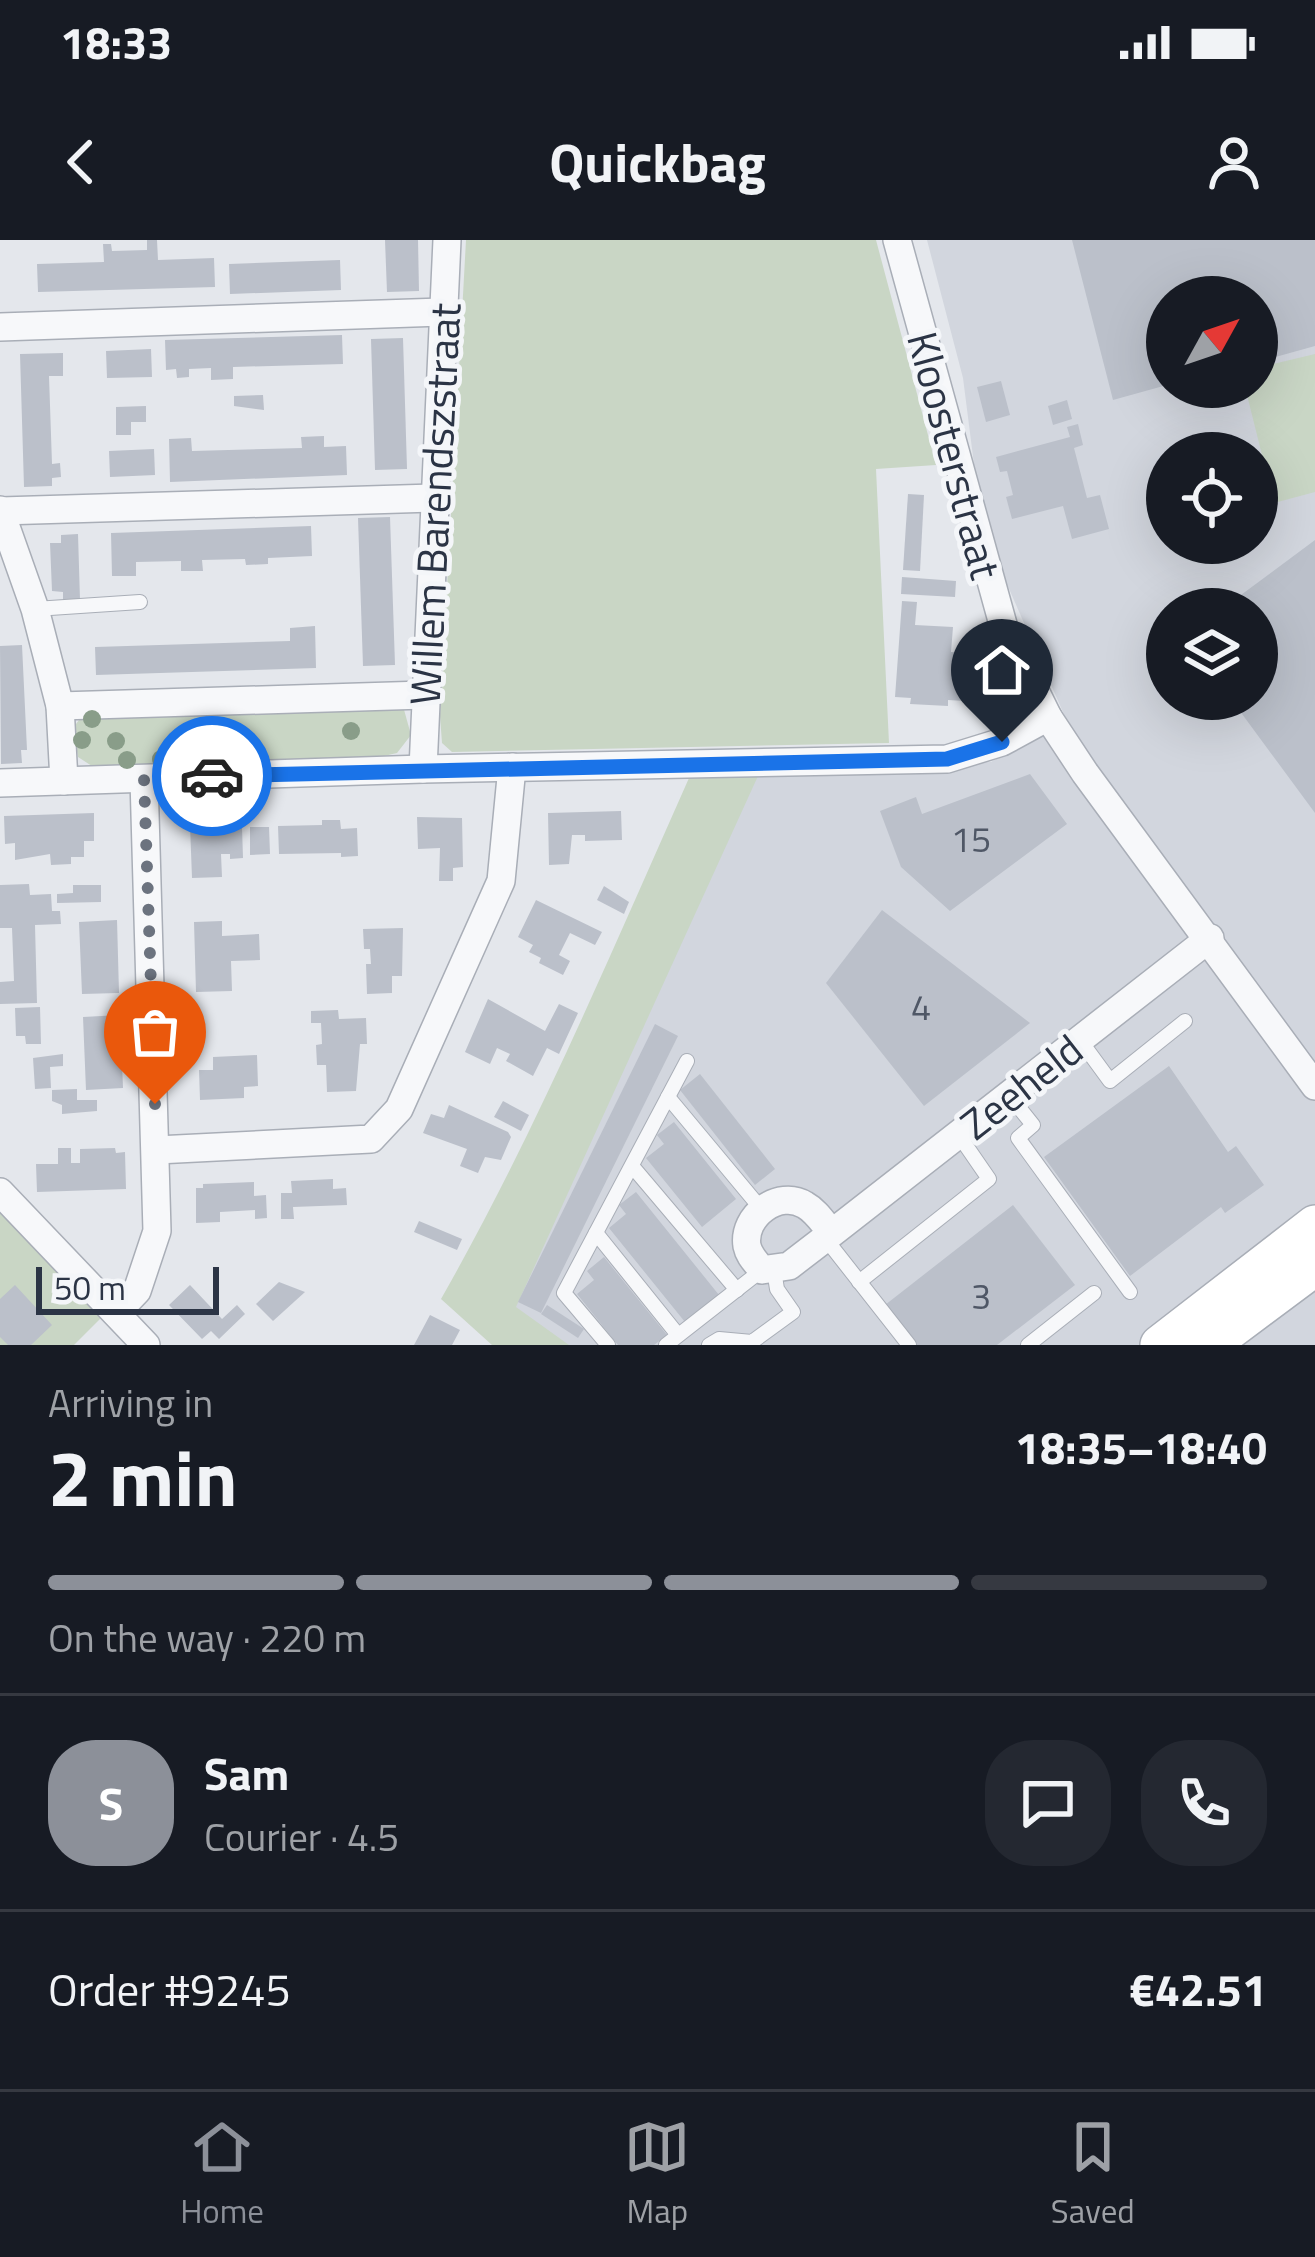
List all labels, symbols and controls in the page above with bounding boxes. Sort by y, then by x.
text: 18:33 [60,8,172,76]
text: Quickbag [549,121,766,203]
icon: back [48,129,114,195]
icon: person [1201,129,1267,195]
north arrow [1146,276,1278,408]
map controls [1146,276,1278,720]
street label: Willem Barendszstraat [392,301,477,707]
street label: Kloosterstraat [891,324,1019,586]
button: locate [1146,432,1278,564]
button: layers [1146,588,1278,720]
pin [951,619,1053,742]
icon: home [969,637,1035,703]
courier [152,716,272,836]
icon: car [179,743,245,809]
house number: 15 [951,811,991,866]
house number: 4 [911,979,931,1034]
pin [104,981,206,1104]
icon: bag [122,999,188,1065]
street label: Zeeheld [946,1018,1096,1154]
scale bar [36,1261,219,1314]
text: 50 m [54,1263,126,1313]
house number: 3 [971,1268,991,1323]
text: Arriving in [48,1373,213,1432]
text: 18:35–18:40 [1015,1413,1267,1481]
text: 2 min [48,1418,238,1536]
text: On the way · 220 m [48,1608,366,1667]
text: Sam [204,1739,289,1807]
button: chat [985,1740,1111,1866]
button: phone [1141,1740,1267,1866]
text: S [99,1769,123,1837]
text: Courier · 4.5 [204,1807,399,1866]
text: Order #9245 [48,1955,291,2023]
text: €42.51 [1129,1955,1267,2023]
tab: Home [180,2114,264,2236]
tab: Map [624,2114,690,2236]
tab: Saved [1051,2114,1135,2236]

